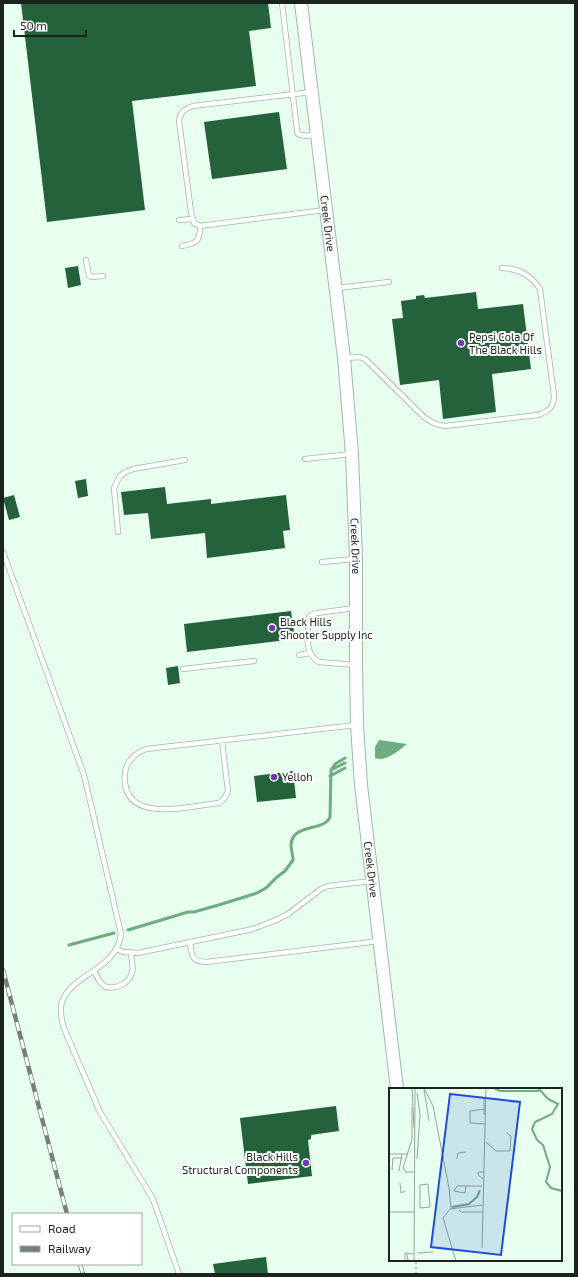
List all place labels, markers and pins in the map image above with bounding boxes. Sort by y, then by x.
place label: Pepsi Cola Of The Black Hills [469,330,542,356]
marker: Pepsi Cola Of The Black Hills [456,338,466,348]
place label: Black Hills Shooter Supply Inc [280,615,373,641]
marker: Black Hills Shooter Supply Inc [267,623,277,633]
place label: Yelloh [282,770,313,783]
marker: Yelloh [269,772,279,782]
place label: Black Hills Structural Components [182,1150,298,1176]
marker: Black Hills Structural Components [301,1158,311,1168]

